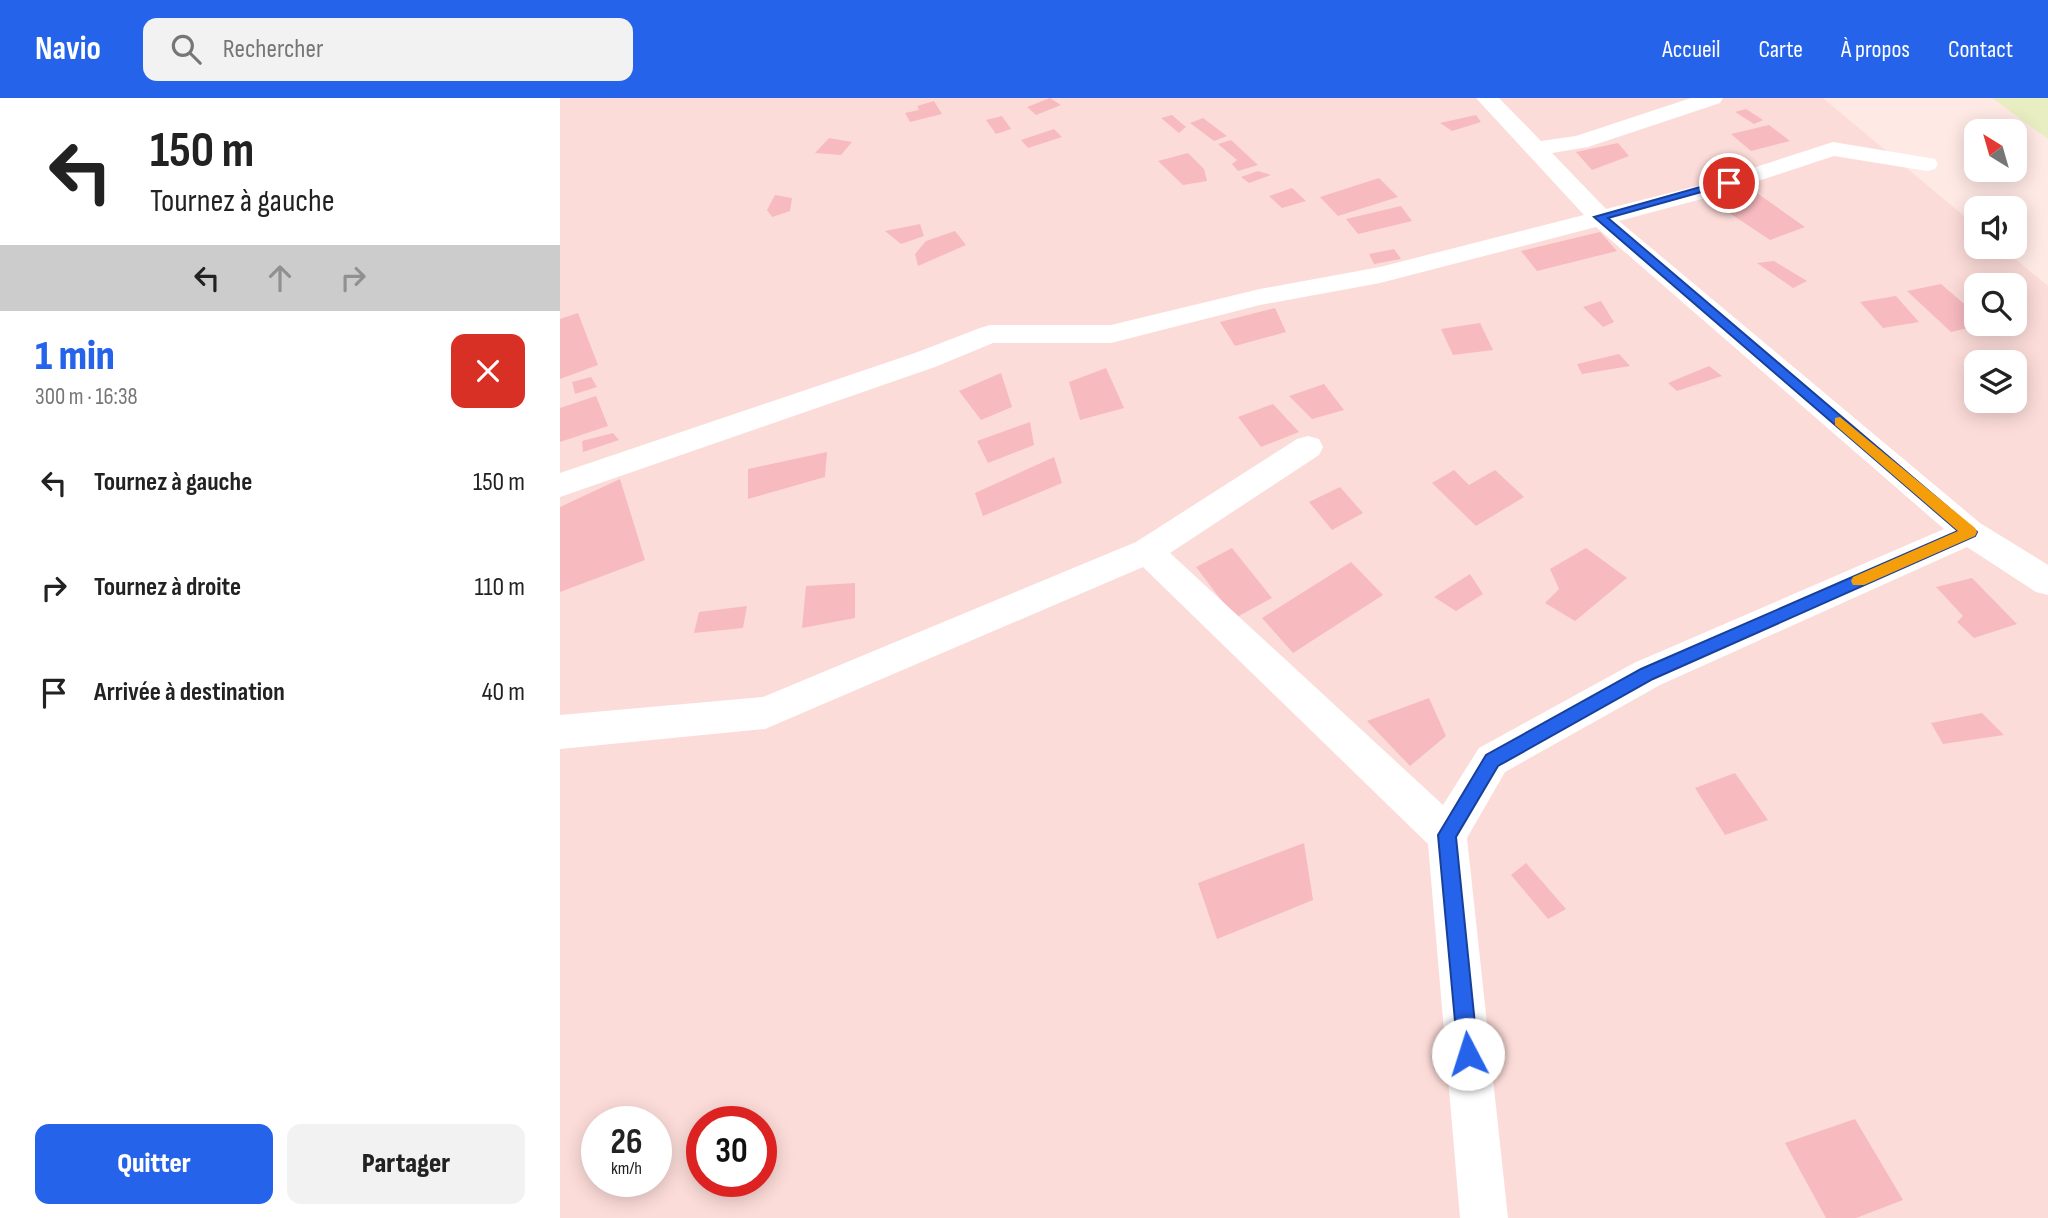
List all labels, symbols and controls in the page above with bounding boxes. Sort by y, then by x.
search box [143,18,633,81]
text: Navio [35,29,101,69]
icon: search [167,30,205,68]
text: Rechercher [223,34,323,65]
text: Accueil [1662,35,1721,64]
text: Carte [1759,35,1803,64]
text: À propos [1841,35,1910,64]
text: Contact [1948,35,2013,64]
north arrow [1964,119,2026,182]
map controls [1964,119,2027,413]
text: 150 m [150,122,254,181]
icon: left [35,126,126,217]
pin [1699,153,1759,213]
icon: arrive [1710,164,1748,202]
text: Tournez à gauche [150,182,335,221]
button: sound [1964,196,2027,259]
icon: left [188,259,226,297]
icon: ahead [261,259,299,297]
icon: right [334,259,372,297]
button: search [1964,273,2027,336]
text: 1 min [35,331,115,382]
button: close [451,334,525,408]
button: layers [1964,350,2027,413]
text: 300 m · 16:38 [35,383,138,411]
icon: left [35,464,73,502]
text: Tournez à gauche [94,467,252,498]
text: 150 m [473,467,525,498]
icon: right [35,569,73,607]
text: Tournez à droite [94,572,241,603]
text: 110 m [474,572,525,603]
icon: arrive [35,674,73,712]
text: Arrivée à destination [94,677,285,708]
text: 40 m [482,677,525,708]
position arrow [1431,1017,1505,1091]
speed limit sign: 30 [686,1106,777,1197]
text: 26 [611,1121,642,1164]
button: Quitter [35,1124,273,1204]
button: Partager [287,1124,525,1204]
text: km/h [611,1158,642,1179]

